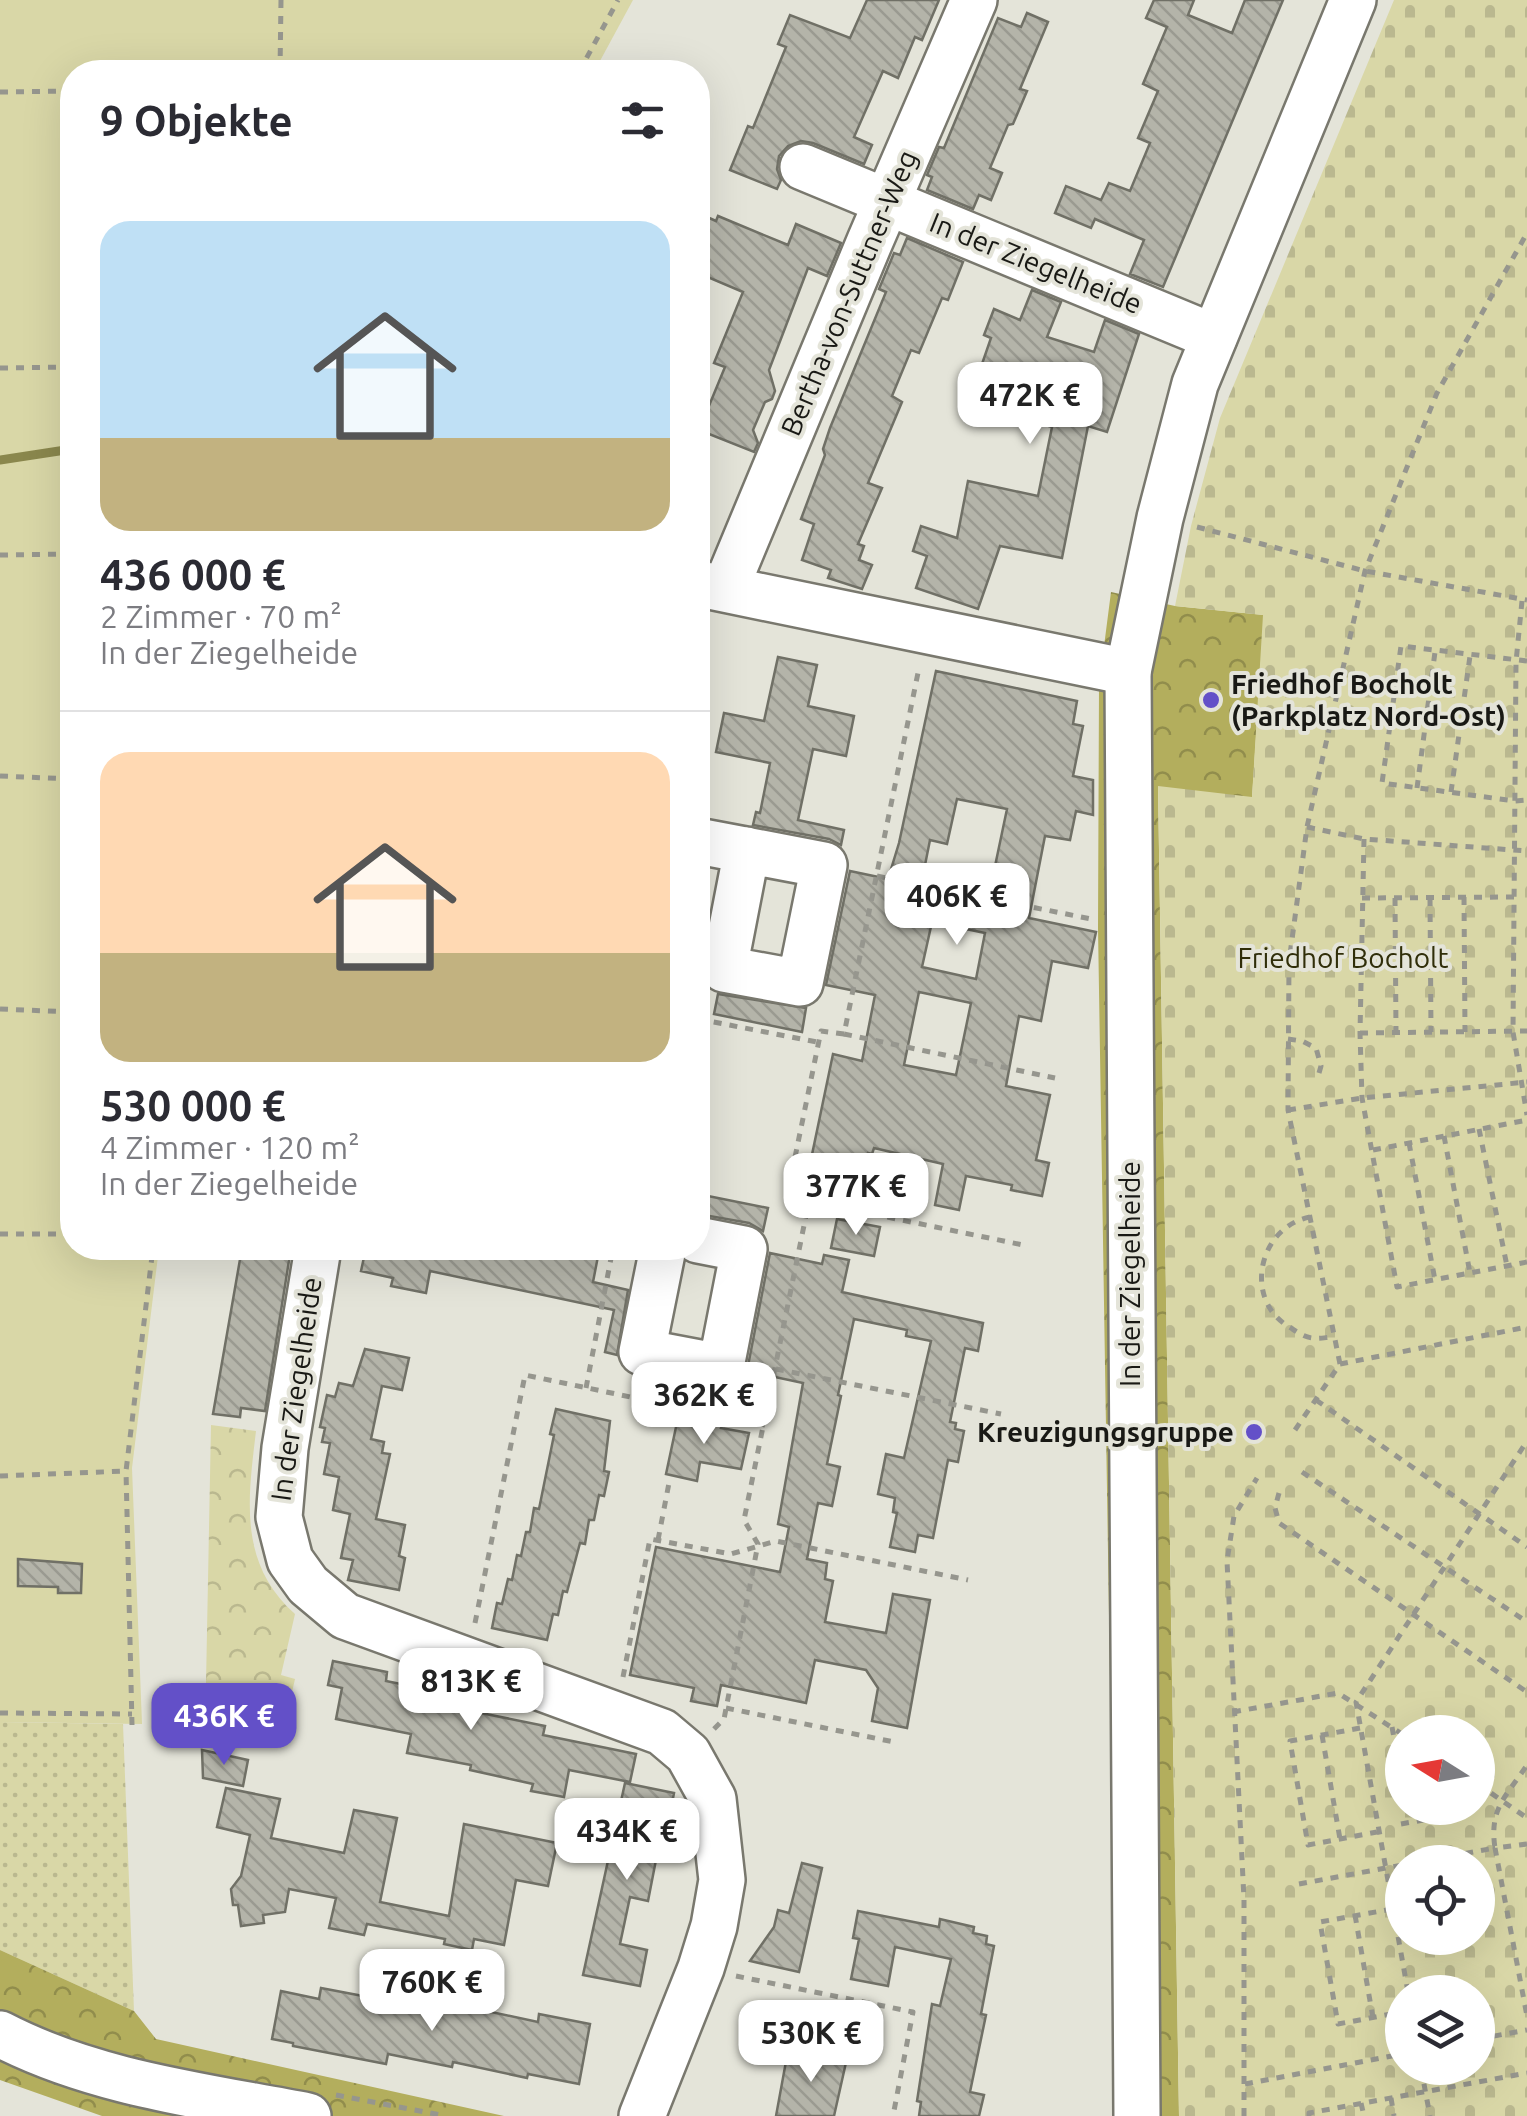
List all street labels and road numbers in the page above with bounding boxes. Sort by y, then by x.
street label: Bertha-von-Suttner-Weg [774,146,923,440]
street label: In der Ziegelheide [926,206,1147,319]
street label: In der Ziegelheide [1114,1161,1145,1387]
street label: In der Ziegelheide [264,1275,327,1503]

